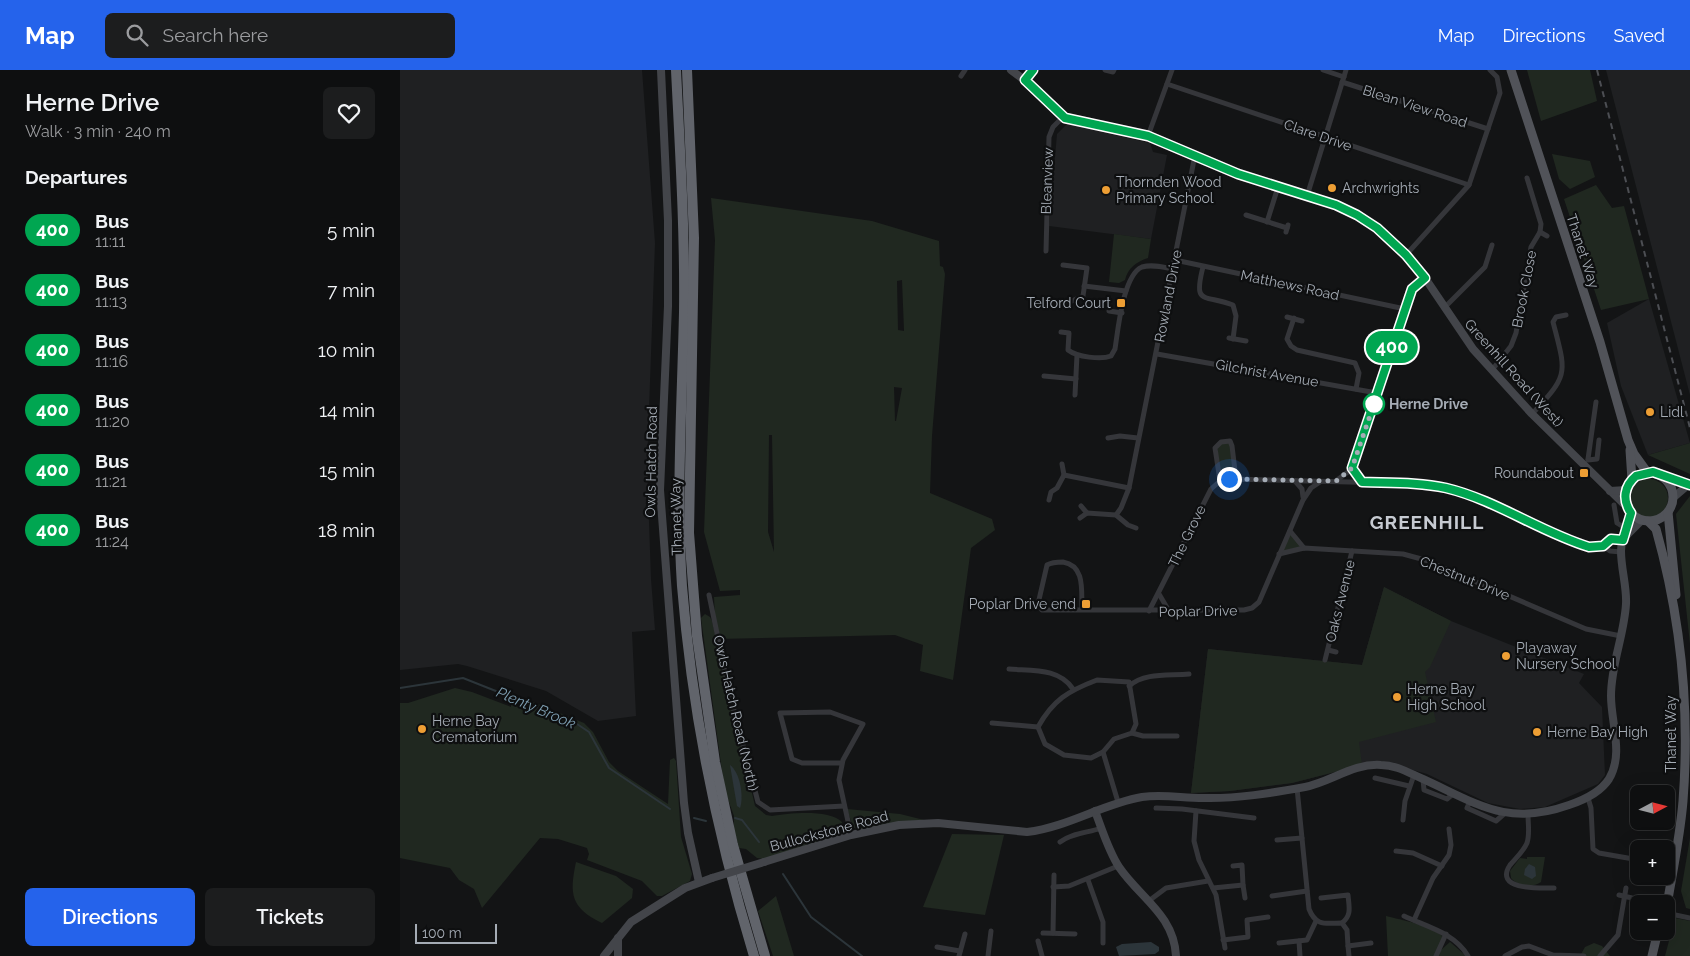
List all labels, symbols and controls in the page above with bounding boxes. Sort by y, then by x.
search box [105,13,455,58]
text: Map [25,21,75,50]
icon: search [123,21,151,49]
text: Search here [163,24,268,46]
text: Map [1438,25,1474,46]
text: Directions [1502,25,1586,46]
text: Saved [1614,25,1665,46]
street label: Blean View Road [1361,82,1469,130]
button: heart [323,87,375,139]
text: Herne Drive [25,88,159,117]
street label: Clare Drive [1282,116,1354,154]
text: Walk · 3 min · 240 m [25,122,171,141]
street label: Bleanview [1038,147,1056,215]
text: Departures [25,166,127,188]
place label: Thornden Wood Primary School [1116,174,1221,206]
place label: Archwrights [1342,180,1420,196]
marker: Archwrights [1326,182,1338,194]
marker: Thornden Wood Primary School [1100,184,1112,196]
text: Bus [95,210,129,232]
street label: Thanet Way [1563,212,1603,291]
text: 400 [36,219,69,240]
text: 5 min [327,219,375,241]
text: 11:11 [95,232,125,251]
street label: Rowland Drive [1151,249,1185,343]
street label: Brook Close [1509,249,1539,329]
street label: Matthews Road [1239,267,1341,303]
text: Bus [95,270,129,292]
text: 400 [36,279,69,300]
text: 7 min [327,279,375,301]
text: 11:13 [95,292,127,311]
place label: Telford Court [1026,295,1111,311]
marker: Telford Court [1115,297,1127,309]
street label: Greenhill Road (West) [1461,316,1567,430]
text: Bus [95,330,129,352]
line badge: 400 [1363,331,1421,363]
text: 400 [1376,336,1408,357]
text: 400 [36,339,69,360]
text: 10 min [318,339,375,361]
text: 11:16 [95,352,128,371]
street label: Gilchrist Avenue [1214,356,1320,390]
text: Bus [95,390,129,412]
marker: Herne Drive [1363,393,1385,415]
place label: Herne Drive [1389,396,1469,412]
text: 400 [36,399,69,420]
text: 14 min [319,399,375,421]
place label: Lidl [1660,404,1684,420]
street label: Owls Hatch Road [642,406,660,518]
marker: Lidl [1644,406,1656,418]
text: 11:20 [95,412,130,431]
text: Bus [95,450,129,472]
text: 400 [36,459,69,480]
text: 15 min [319,459,375,481]
place label: Roundabout [1494,465,1574,481]
your location [1217,467,1242,492]
marker: Roundabout [1578,467,1590,479]
text: 11:21 [95,472,127,491]
street label: Thanet Way [667,478,685,556]
street label: The Grove [1165,503,1209,569]
text: Bus [95,510,129,532]
district label: GREENHILL [1370,511,1484,533]
text: 400 [36,519,69,540]
text: 18 min [318,519,375,541]
text: 11:24 [95,532,129,551]
street label: Chestnut Drive [1418,553,1512,603]
street label: Oaks Avenue [1322,558,1358,644]
place label: Poplar Drive end [969,596,1076,612]
marker: Poplar Drive end [1080,598,1092,610]
street label: Poplar Drive [1159,602,1237,620]
street label: Owls Hatch Road (North) [710,634,762,793]
place label: Playaway Nursery School [1516,640,1616,672]
marker: Playaway Nursery School [1500,650,1512,662]
place label: Herne Bay High School [1407,681,1486,713]
water label: Plenty Brook [494,683,578,733]
marker: Herne Bay High School [1391,691,1403,703]
street label: Thanet Way [1663,695,1679,773]
place label: Herne Bay Crematorium [432,713,517,745]
marker: Herne Bay Crematorium [416,723,428,735]
place label: Herne Bay High [1547,724,1648,740]
marker: Herne Bay High [1531,726,1543,738]
north arrow [1630,785,1675,830]
map controls [1630,785,1675,940]
street label: Bullockstone Road [768,807,890,855]
button: + [1630,840,1675,885]
button: Directions [25,888,195,946]
button: Tickets [205,888,375,946]
button: − [1630,895,1675,940]
scale bar [415,921,498,944]
text: 100 m [422,925,462,941]

